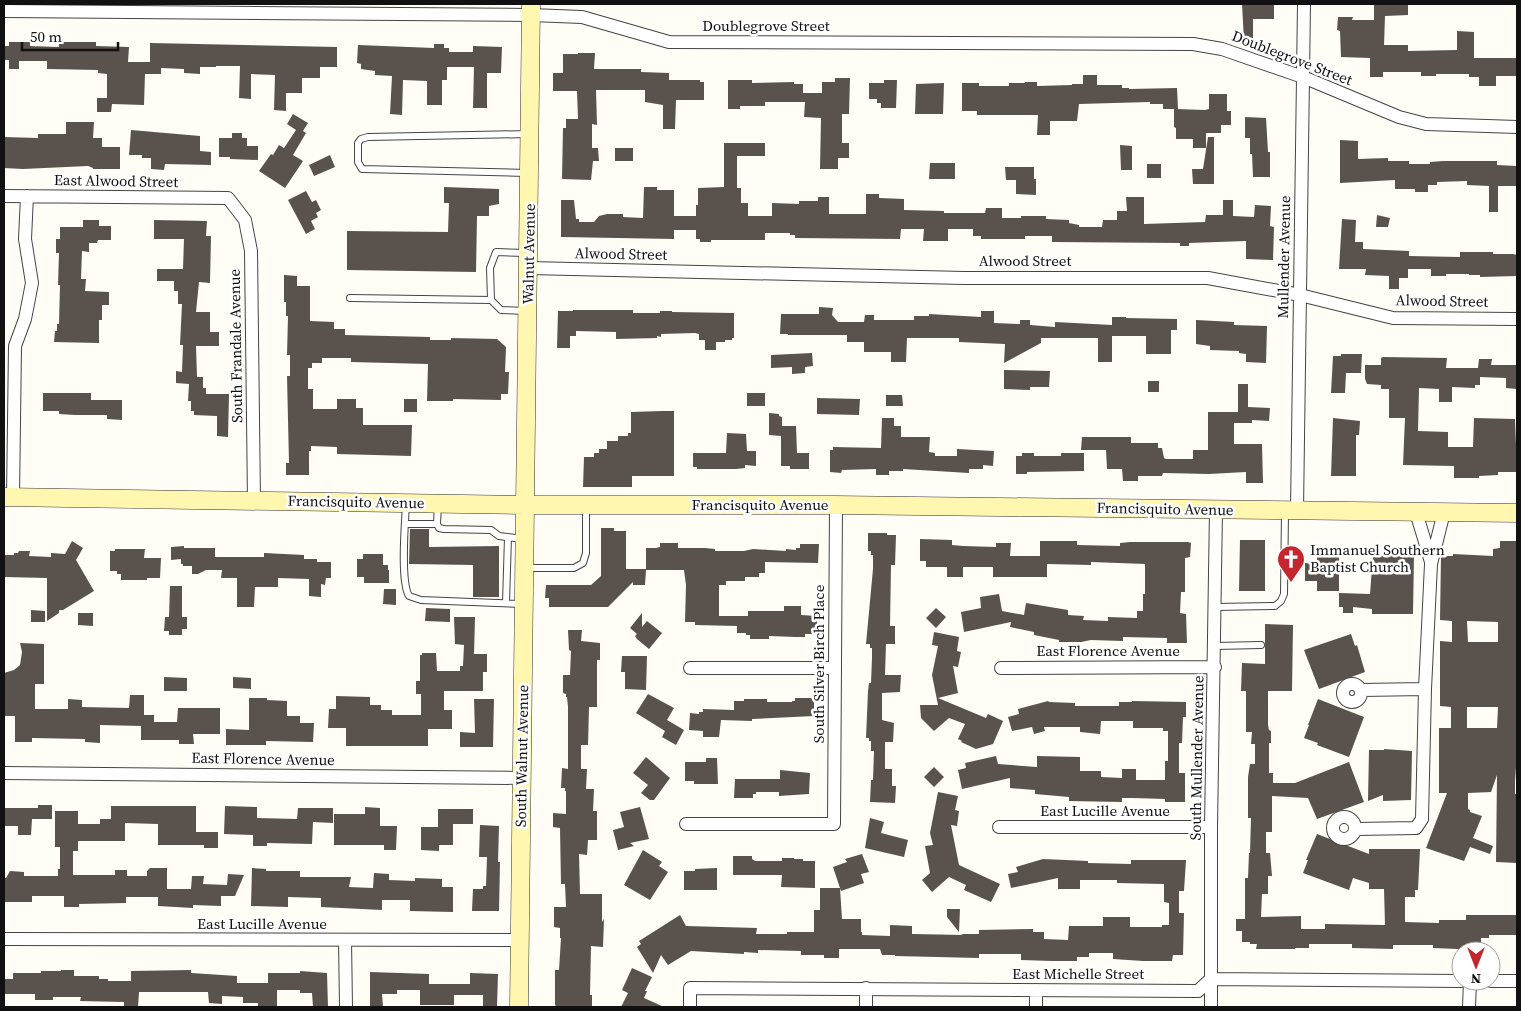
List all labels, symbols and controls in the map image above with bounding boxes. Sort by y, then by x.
street label: Doublegrove Street [702,15,830,36]
scale bar [22,20,119,52]
street label: Doublegrove Street [1229,25,1356,90]
text: 50 m [30,26,62,47]
street label: East Alwood Street [54,169,178,192]
street label: Mullender Avenue [1272,195,1295,319]
street label: Walnut Avenue [517,203,540,305]
street label: Alwood Street [574,242,668,265]
street label: Alwood Street [979,250,1071,271]
street label: South Frandale Avenue [224,269,247,423]
street label: Alwood Street [1395,289,1489,312]
street label: Francisquito Avenue [287,490,425,513]
street label: Francisquito Avenue [692,494,829,515]
street label: Francisquito Avenue [1096,497,1234,520]
place label: Immanuel Southern Baptist Church [1310,539,1445,577]
church icon: Immanuel Southern Baptist Church [1276,544,1306,583]
street label: South Silver Birch Place [808,584,829,743]
street label: East Florence Avenue [1036,640,1180,661]
street label: South Mullender Avenue [1185,675,1208,841]
street label: South Walnut Avenue [510,684,533,827]
street label: East Florence Avenue [191,747,335,770]
street label: East Lucille Avenue [1040,800,1170,821]
street label: East Lucille Avenue [197,913,327,934]
north arrow [1451,941,1501,991]
street label: East Michelle Street [1012,963,1144,984]
text: N [1471,969,1481,989]

